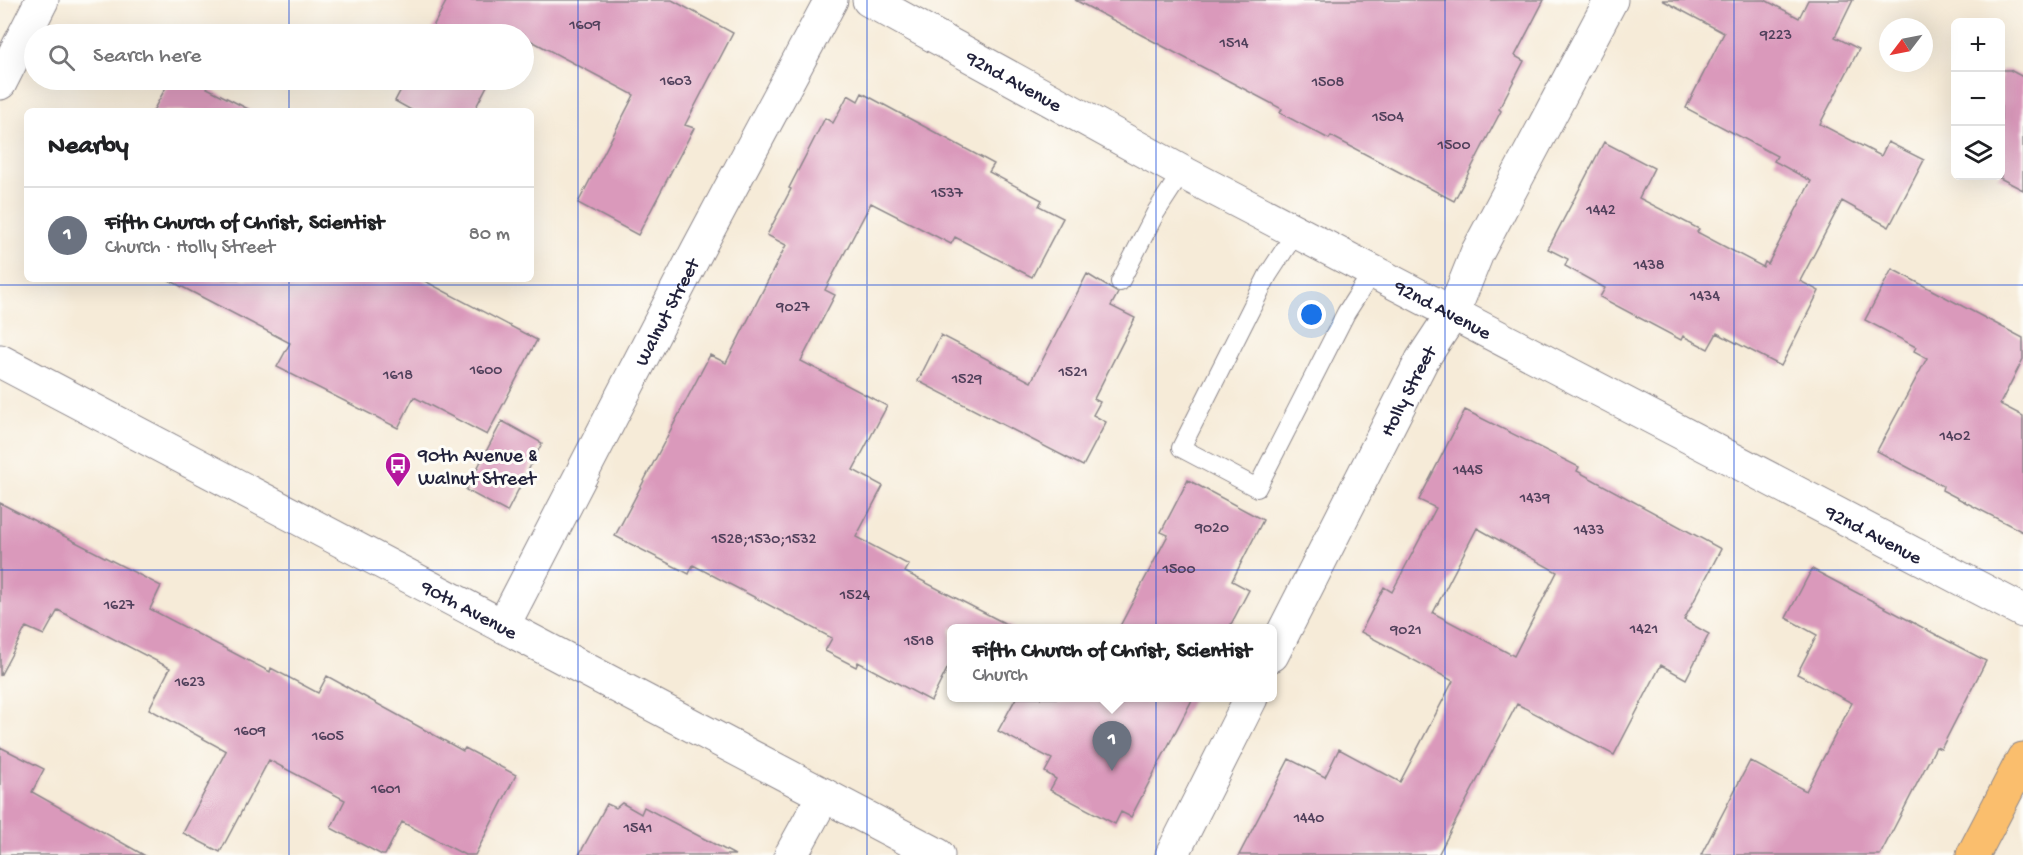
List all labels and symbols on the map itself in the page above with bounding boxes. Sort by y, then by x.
house number: 1609 [568,17,601,36]
north arrow [1879,18,1933,72]
house number: 9223 [1759,27,1792,46]
house number: 1514 [1219,35,1249,54]
street label: 92nd Avenue [960,47,1065,119]
house number: 1603 [659,73,692,92]
house number: 1508 [1311,74,1345,93]
house number: 1504 [1371,109,1404,128]
house number: 1500 [1436,137,1471,156]
house number: 1537 [930,185,963,204]
house number: 1442 [1585,202,1616,221]
street label: Walnut Street [631,254,707,371]
house number: 1438 [1632,257,1665,276]
street label: 92nd Avenue [1389,276,1495,347]
house number: 1434 [1689,288,1720,307]
house number: 9027 [775,299,810,318]
your location [1297,300,1326,329]
street label: Holly Street [1377,341,1444,441]
house number: 1600 [469,362,502,381]
house number: 1521 [1057,364,1088,383]
house number: 1618 [382,367,413,386]
house number: 1529 [951,371,982,390]
house number: 1402 [1939,428,1971,447]
place label: 90th Avenue & Walnut Street [417,446,538,492]
bus stop icon: 90th Avenue & Walnut Street [383,450,413,488]
house number: 1445 [1452,462,1483,481]
house number: 1439 [1519,490,1550,509]
street label: 92nd Avenue [1819,501,1926,571]
house number: 9020 [1194,520,1229,539]
house number: 1433 [1573,522,1604,541]
house number: 1528;1530;1532 [711,531,817,550]
house number: 1500 [1161,561,1196,580]
street label: 90th Avenue [415,576,521,647]
house number: 1524 [839,587,871,606]
house number: 1627 [103,597,135,616]
house number: 1421 [1629,621,1658,640]
house number: 9021 [1389,622,1422,641]
house number: 1518 [903,633,934,652]
house number: 1623 [174,674,205,693]
pin: 1 [1092,722,1132,771]
house number: 1609 [233,723,266,742]
house number: 1605 [311,728,344,747]
house number: 1601 [370,781,401,800]
house number: 1440 [1293,810,1324,829]
house number: 1541 [623,820,652,839]

